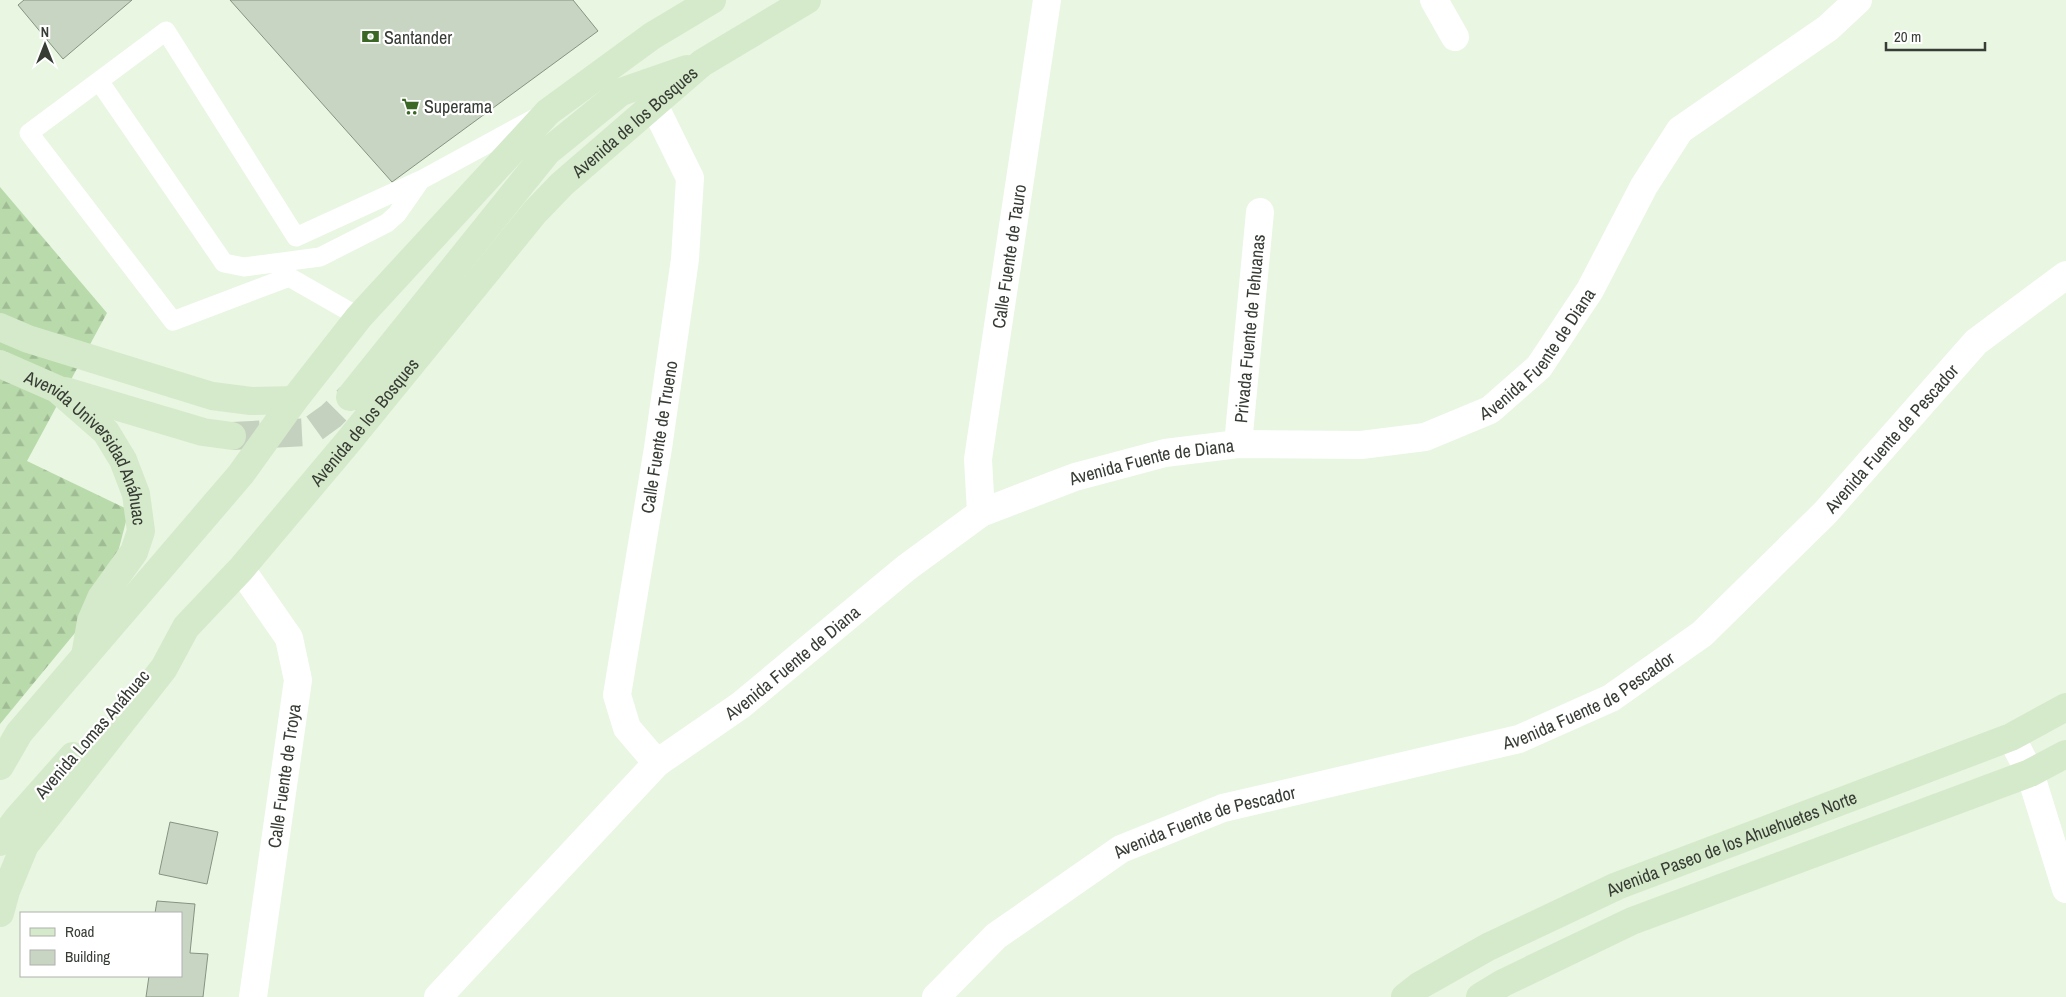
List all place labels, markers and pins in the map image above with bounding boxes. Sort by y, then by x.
place label: Santander [384,25,452,50]
bank icon: Santander [360,27,380,47]
place label: Superama [424,94,492,119]
supermarket icon: Superama [400,96,420,116]

